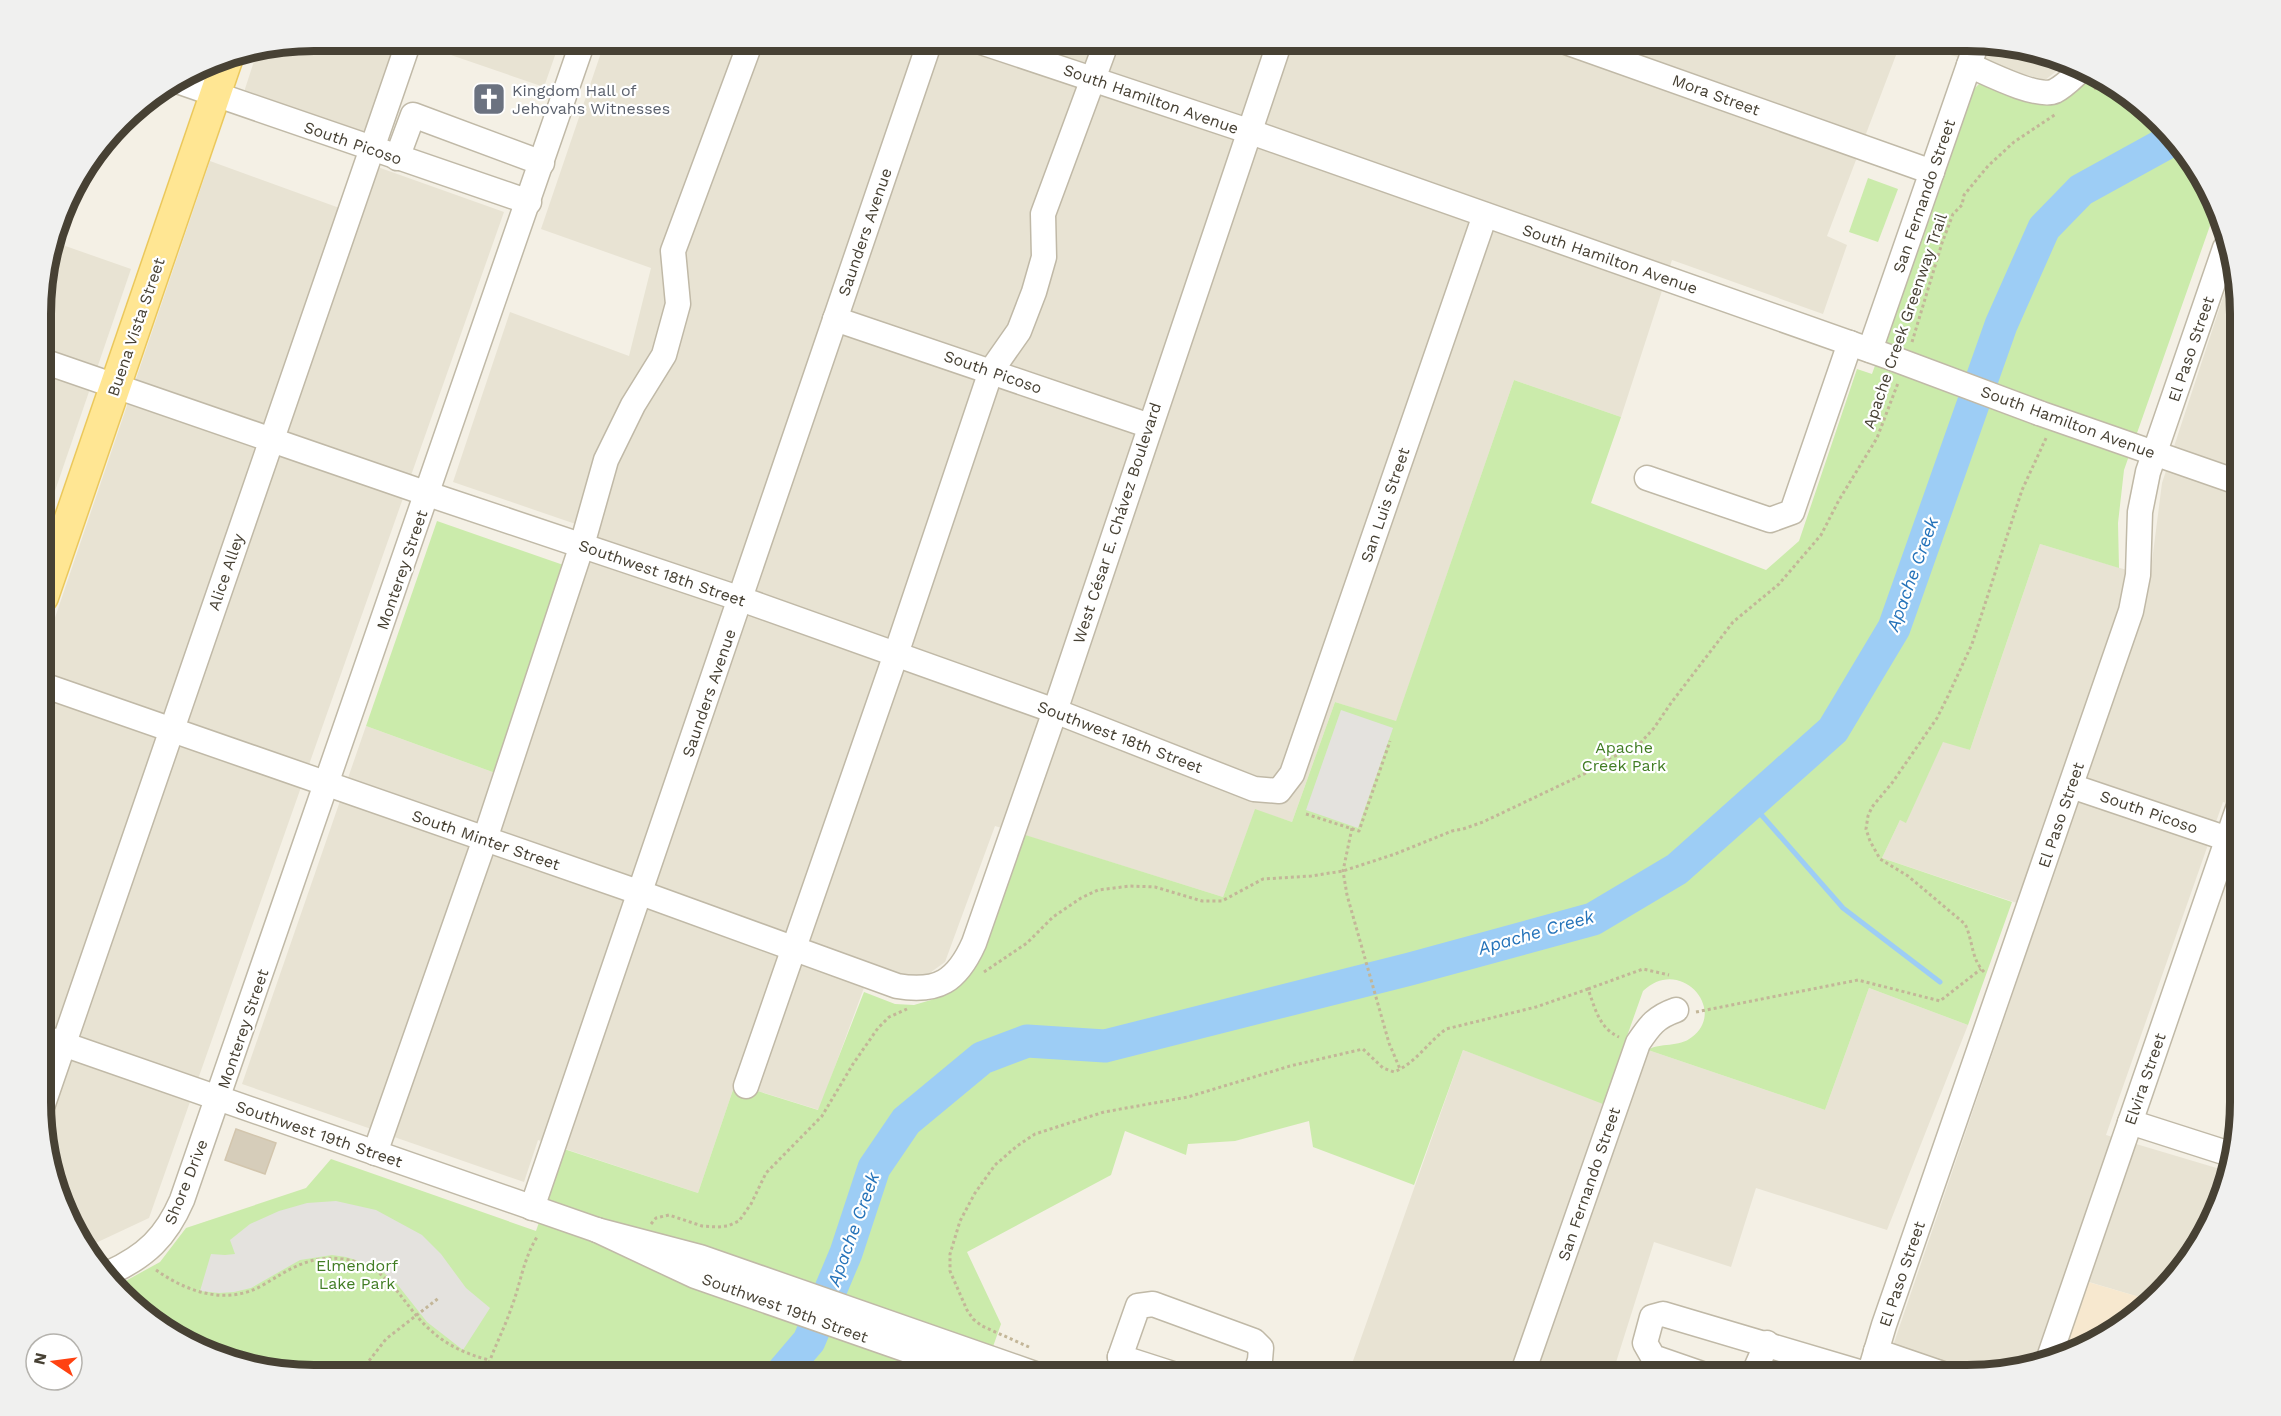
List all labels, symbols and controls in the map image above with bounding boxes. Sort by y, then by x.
street label: South Hamilton Avenue [1061,60,1241,138]
street label: Mora Street [1670,70,1763,120]
church icon: Kingdom Hall of Jehovahs Witnesses [471,81,507,117]
place label: Kingdom Hall of Jehovahs Witnesses [512,81,670,118]
street label: San Fernando Street [1889,116,1959,275]
street label: South Picoso [301,117,405,169]
street label: Saunders Avenue [834,165,896,299]
street label: Apache Creek Greenway Trail [1859,211,1951,431]
street label: South Hamilton Avenue [1520,220,1700,298]
street label: Buena Vista Street [103,255,169,399]
street label: El Paso Street [2164,293,2218,404]
street label: South Picoso [941,346,1045,398]
street label: South Hamilton Avenue [1978,382,2158,462]
street label: West César E. Chávez Boulevard [1069,400,1165,646]
street label: San Luis Street [1356,445,1414,565]
street label: Monterey Street [373,507,431,632]
water label: Apache Creek [1881,513,1943,635]
street label: Alice Alley [204,530,248,613]
street label: Southwest 18th Street [576,536,748,611]
street label: Saunders Avenue [678,626,740,760]
street label: Southwest 18th Street [1035,697,1205,777]
park label: Apache Creek Park [1582,738,1666,775]
street label: El Paso Street [2034,759,2088,870]
street label: South Picoso [2097,786,2201,838]
street label: South Minter Street [410,806,563,874]
water label: Apache Creek [1475,905,1598,959]
street label: Monterey Street [214,966,272,1091]
street label: Elvira Street [2120,1030,2170,1127]
street label: Southwest 19th Street [233,1097,405,1172]
street label: San Fernando Street [1554,1104,1624,1263]
street label: Shore Drive [160,1136,212,1228]
water label: Apache Creek [822,1168,884,1290]
street label: El Paso Street [1875,1218,1929,1329]
park label: Elmendorf Lake Park [316,1256,399,1293]
street label: Southwest 19th Street [699,1269,871,1347]
north arrow [24,1332,84,1392]
text: N [29,1351,50,1367]

